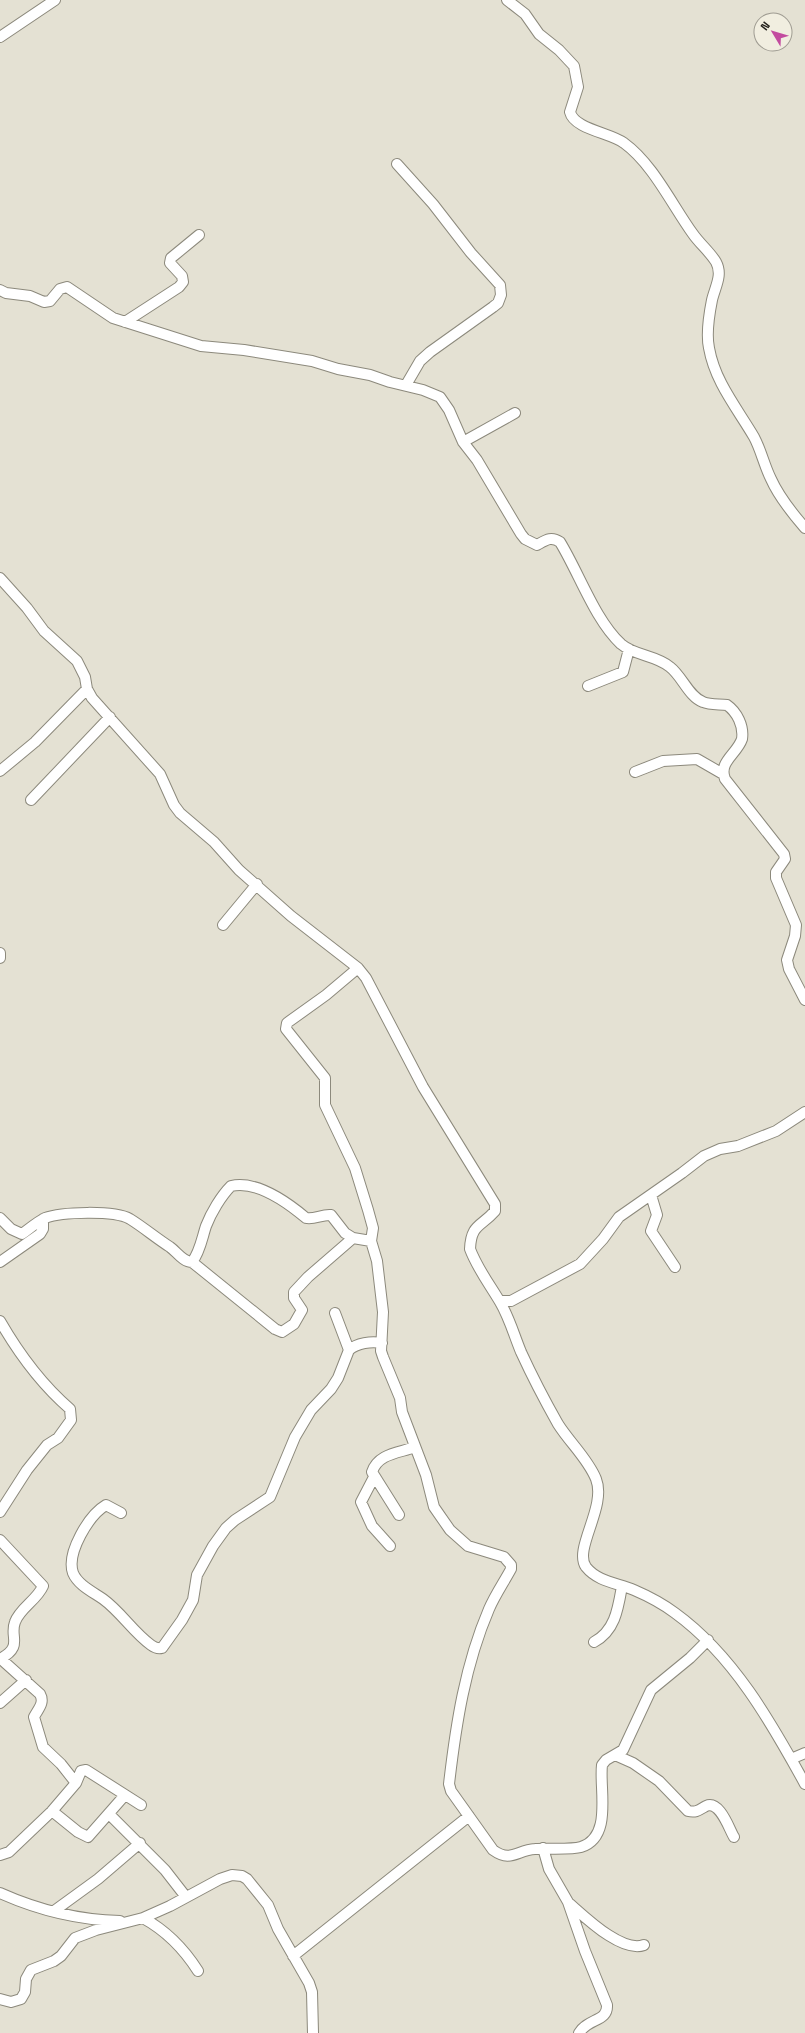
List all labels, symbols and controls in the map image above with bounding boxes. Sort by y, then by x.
north arrow [753,12,793,52]
text: N [757,19,773,33]

